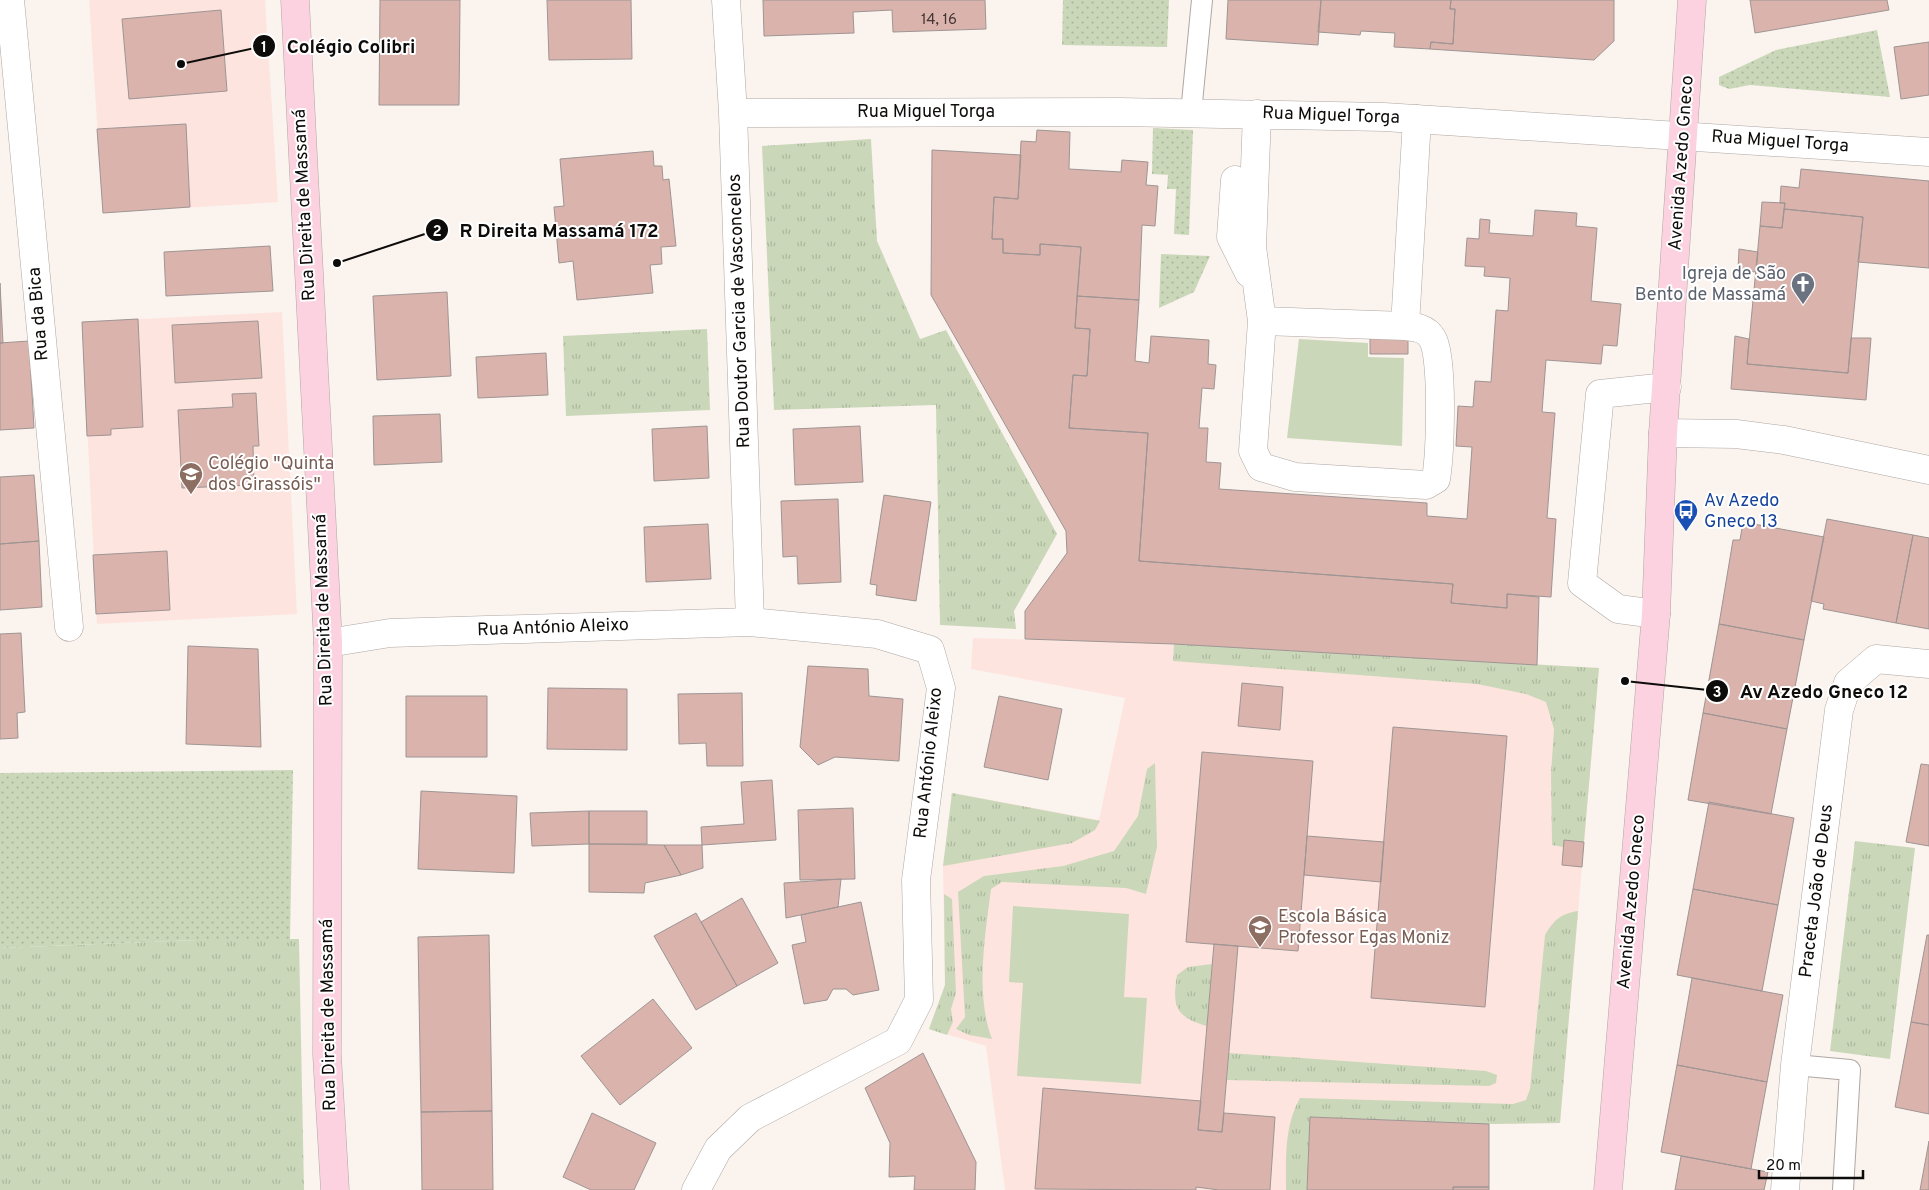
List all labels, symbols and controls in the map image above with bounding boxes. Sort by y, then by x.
house number: 14, 16 [921,11,957,30]
callout: Colégio Colibri [251,29,425,63]
text: Colégio Colibri [287,36,415,60]
text: 1 [261,39,267,58]
street label: Avenida Azedo Gneco [1664,75,1700,251]
street label: Rua Miguel Torga [857,101,995,124]
street label: Rua Miguel Torga [1262,102,1400,130]
street label: Rua Direita de Massamá [288,108,322,302]
street label: Rua Miguel Torga [1710,126,1850,158]
street label: Rua Doutor Garcia de Vasconcelos [724,173,756,449]
callout: R Direita Massamá 172 [425,213,669,247]
text: R Direita Massamá 172 [459,220,659,244]
text: 2 [432,223,442,242]
place label: Igreja de São Bento de Massamá [1635,263,1786,307]
street label: Rua da Bica [23,266,55,362]
church icon: Igreja de São Bento de Massamá [1790,271,1816,305]
place label: Colégio "Quinta dos Girassóis" [208,453,334,497]
school or university icon: Colégio "Quinta dos Girassóis" [178,461,204,495]
place label: Av Azedo Gneco 13 [1704,490,1779,534]
bus stop icon: Av Azedo Gneco 13 [1673,498,1699,532]
street label: Rua Direita de Massamá [309,514,339,706]
street label: Rua António Aleixo [477,614,629,642]
callout: Av Azedo Gneco 12 [1705,674,1919,708]
text: Av Azedo Gneco 12 [1740,681,1908,705]
text: 3 [1713,684,1722,703]
street label: Rua António Aleixo [910,686,948,840]
street label: Praceta João de Deus [1795,803,1839,979]
street label: Avenida Azedo Gneco [1613,814,1651,990]
place label: Escola Básica Professor Egas Moniz [1278,906,1450,950]
school or university icon: Escola Básica Professor Egas Moniz [1247,914,1273,948]
street label: Rua Direita de Massamá [316,919,342,1111]
scale bar [1759,1148,1863,1180]
text: 20 m [1766,1157,1801,1176]

